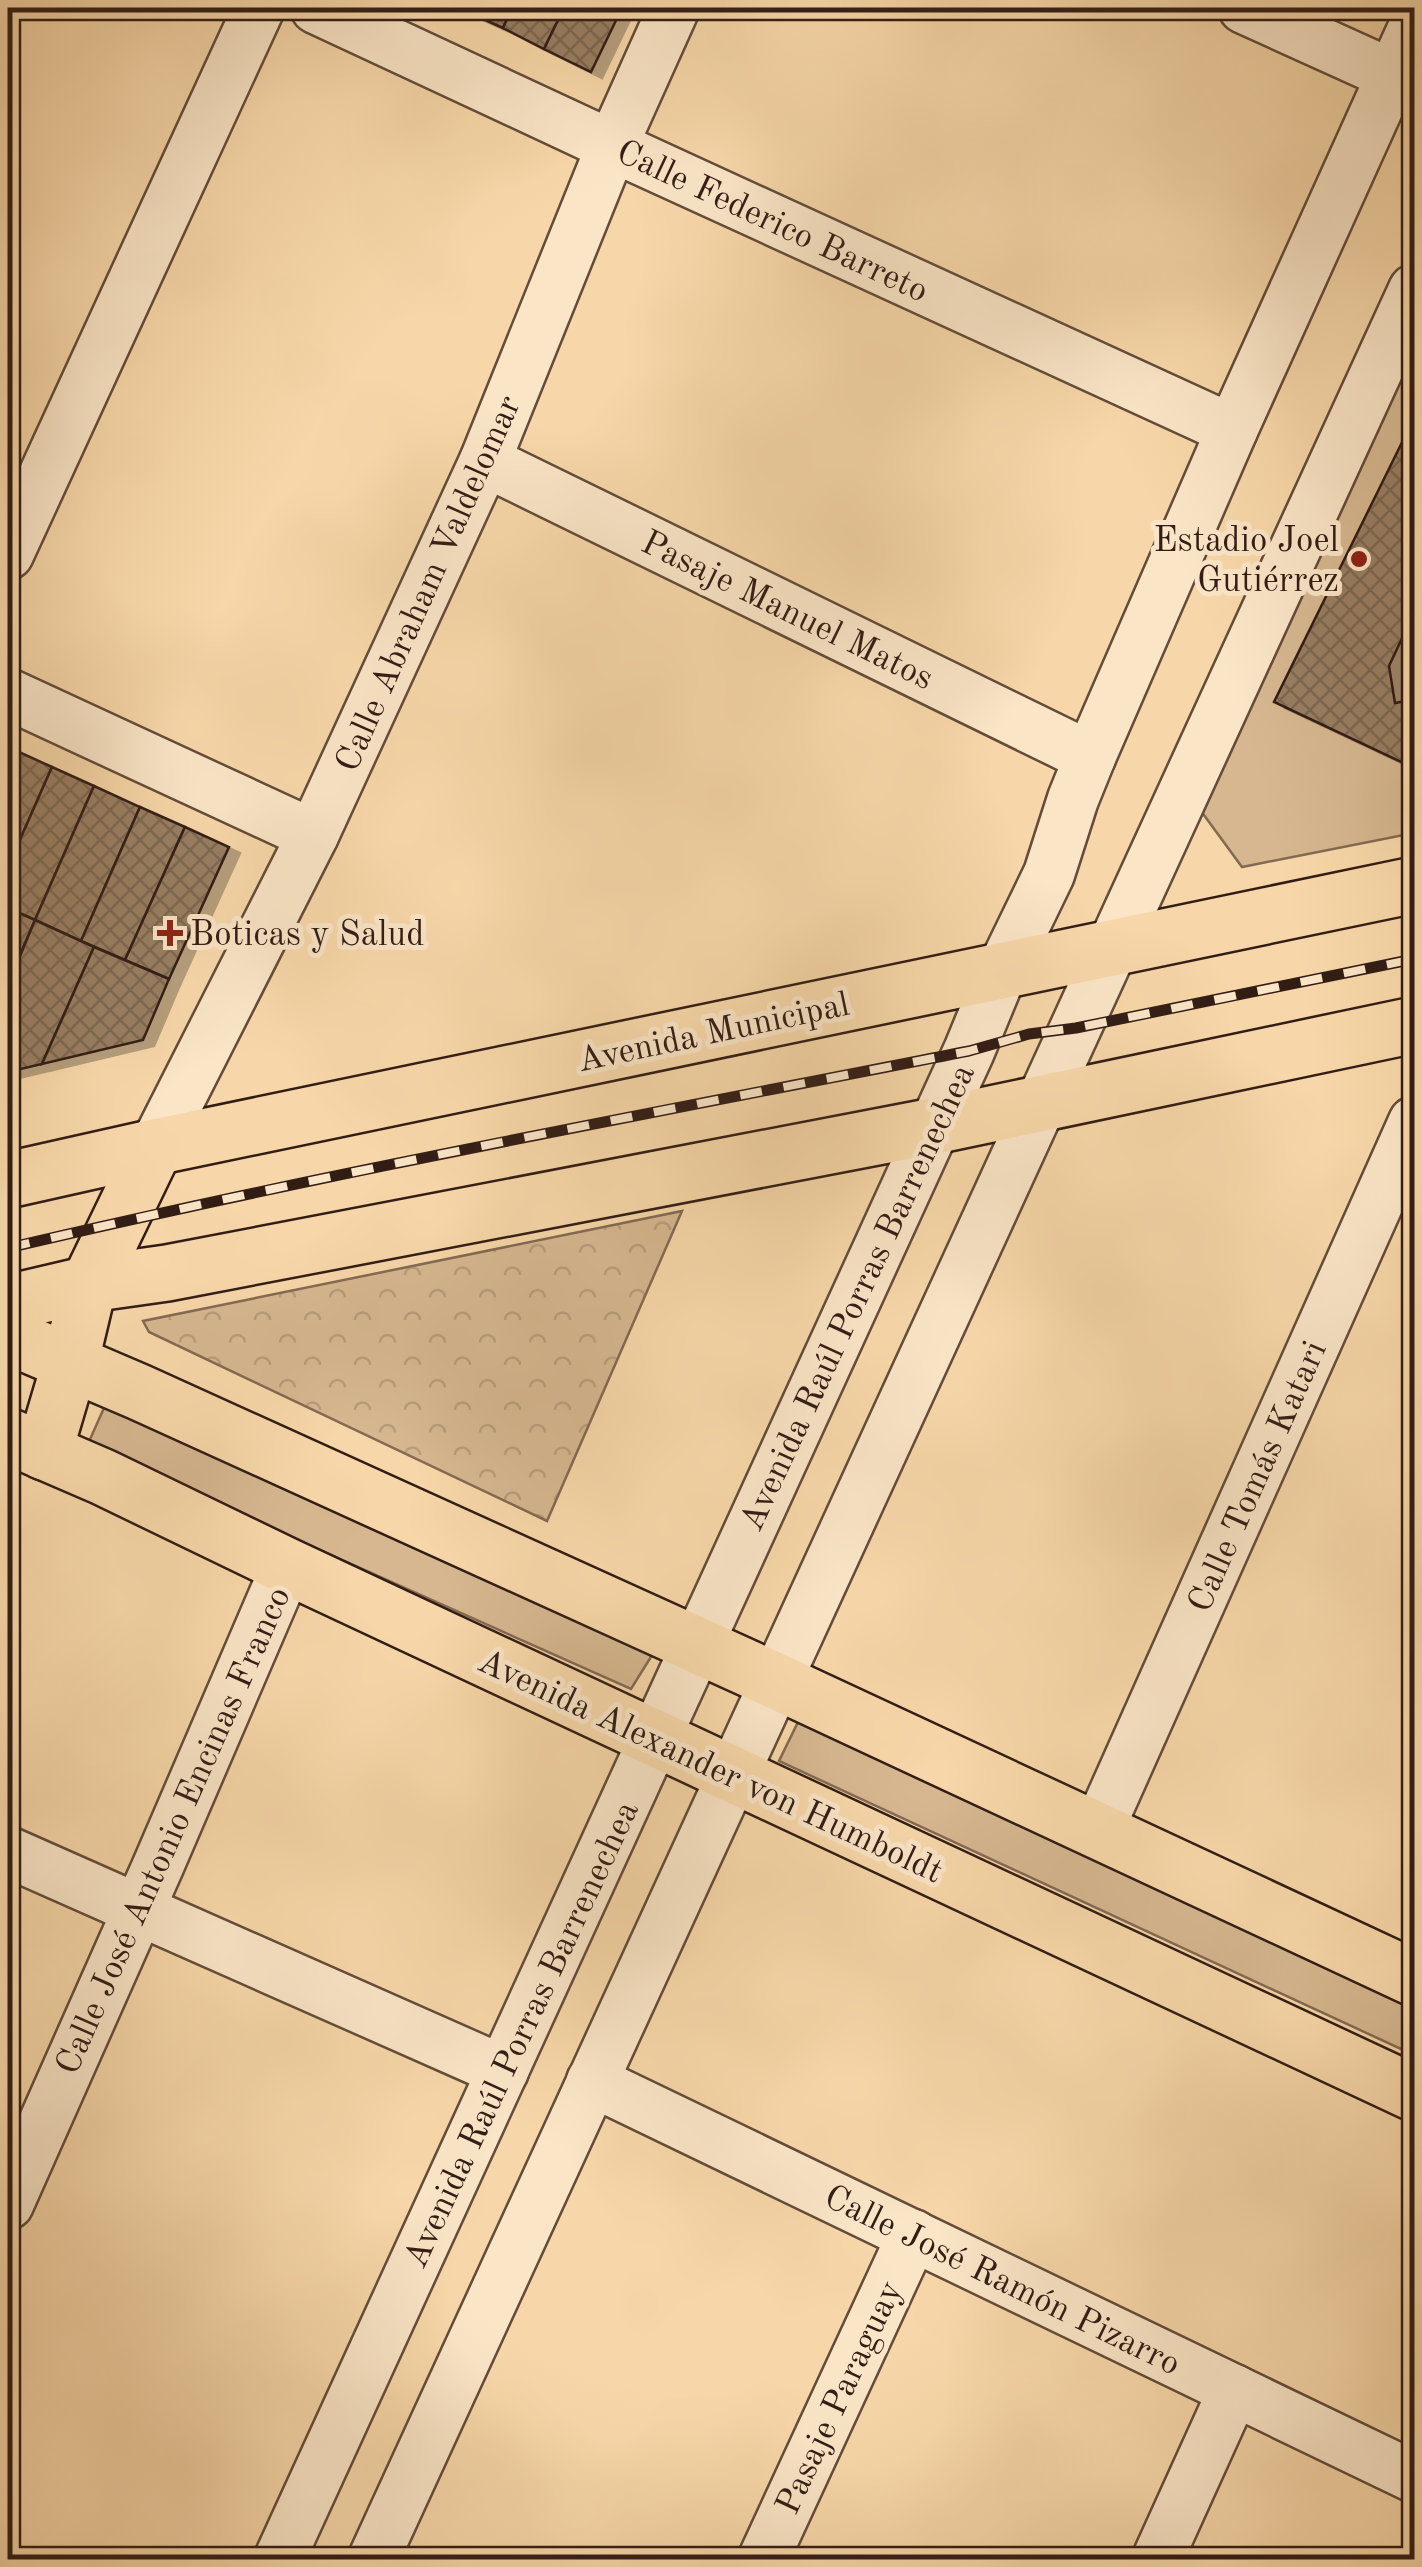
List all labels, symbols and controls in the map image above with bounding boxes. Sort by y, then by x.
street label: Calle Federico Barreto [611,135,933,310]
street label: Calle Abraham Valdelomar [330,391,528,777]
place label: Estadio Joel Gutiérrez [1153,524,1339,599]
street label: Pasaje Manuel Matos [635,525,938,697]
marker: Estadio Joel Gutiérrez [1348,548,1370,570]
place label: Boticas y Salud [190,918,425,953]
marker: Boticas y Salud [159,922,181,944]
street label: Avenida Municipal [574,988,853,1079]
street label: Avenida Raúl Porras Barrenechea [734,1059,982,1537]
street label: Calle Tomás Katari [1183,1336,1334,1618]
street label: Calle José Antonio Encinas Franco [51,1582,298,2080]
street label: Avenida Alexander von Humboldt [472,1644,948,1891]
street label: Avenida Raúl Porras Barrenechea [398,1796,646,2274]
street label: Calle José Ramón Pizarro [818,2180,1185,2383]
street label: Pasaje Paraguay [771,2276,910,2520]

